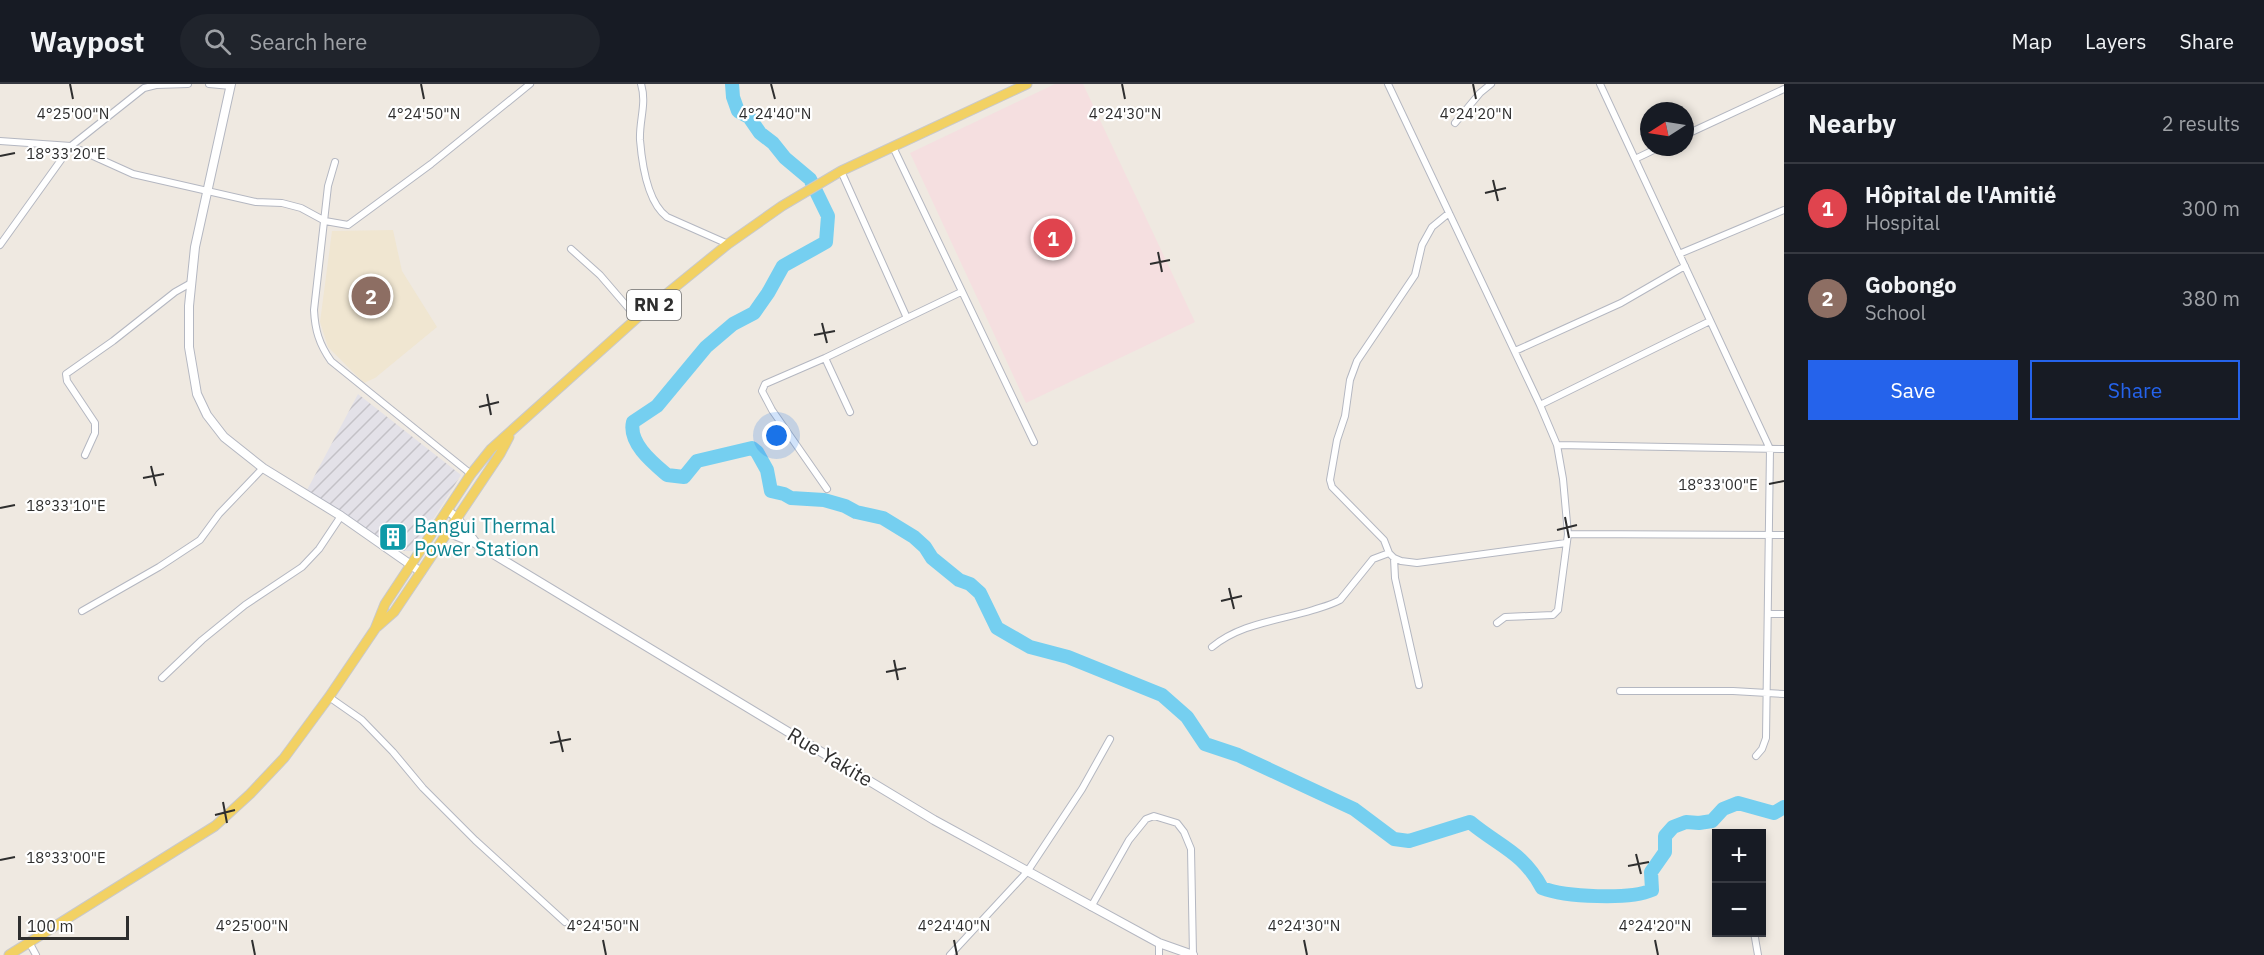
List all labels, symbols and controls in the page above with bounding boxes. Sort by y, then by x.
search box [180,14,600,68]
text: Waypost [30,23,144,60]
icon: search [201,25,234,58]
text: Search here [249,27,367,56]
text: Map [2012,27,2052,55]
text: Layers [2085,27,2147,55]
text: Share [2180,27,2234,55]
north arrow [1640,102,1694,156]
text: 4°25'00"N [37,104,109,123]
text: 4°24'50"N [388,104,460,123]
text: 4°24'40"N [739,104,811,123]
text: 4°24'30"N [1089,104,1161,123]
text: 4°24'20"N [1440,104,1512,123]
text: Nearby [1808,106,1896,140]
text: 2 results [2162,110,2240,137]
text: 18°33'20"E [26,144,106,163]
text: Hôpital de l'Amitié [1865,180,2056,209]
text: 1 [1822,195,1834,222]
text: 300 m [2182,195,2240,222]
text: Hospital [1865,209,1940,236]
pin: 1 [1034,216,1072,260]
text: Gobongo [1865,270,1957,299]
pin: 2 [352,274,391,318]
text: 2 [1822,285,1834,312]
text: 380 m [2182,285,2240,312]
road number: RN 2 [627,290,681,320]
text: School [1865,299,1926,326]
button: Save [1808,360,2018,420]
button: Share [2030,360,2240,420]
your location [762,421,791,450]
text: 18°33'00"E [1678,475,1758,494]
text: 18°33'10"E [26,496,106,515]
place label: Bangui Thermal Power Station [414,512,555,562]
building icon: Bangui Thermal Power Station [377,521,409,553]
street label: Rue Yakite [783,721,878,793]
map controls [1712,829,1766,937]
button: + [1712,829,1766,883]
text: 18°33'00"E [26,848,106,867]
button: − [1712,883,1766,937]
scale bar [18,913,129,940]
text: 100 m [27,916,74,936]
text: 4°25'00"N [216,916,288,935]
text: 4°24'50"N [567,916,639,935]
text: 4°24'40"N [918,916,990,935]
text: 4°24'30"N [1268,916,1340,935]
text: 4°24'20"N [1619,916,1691,935]

